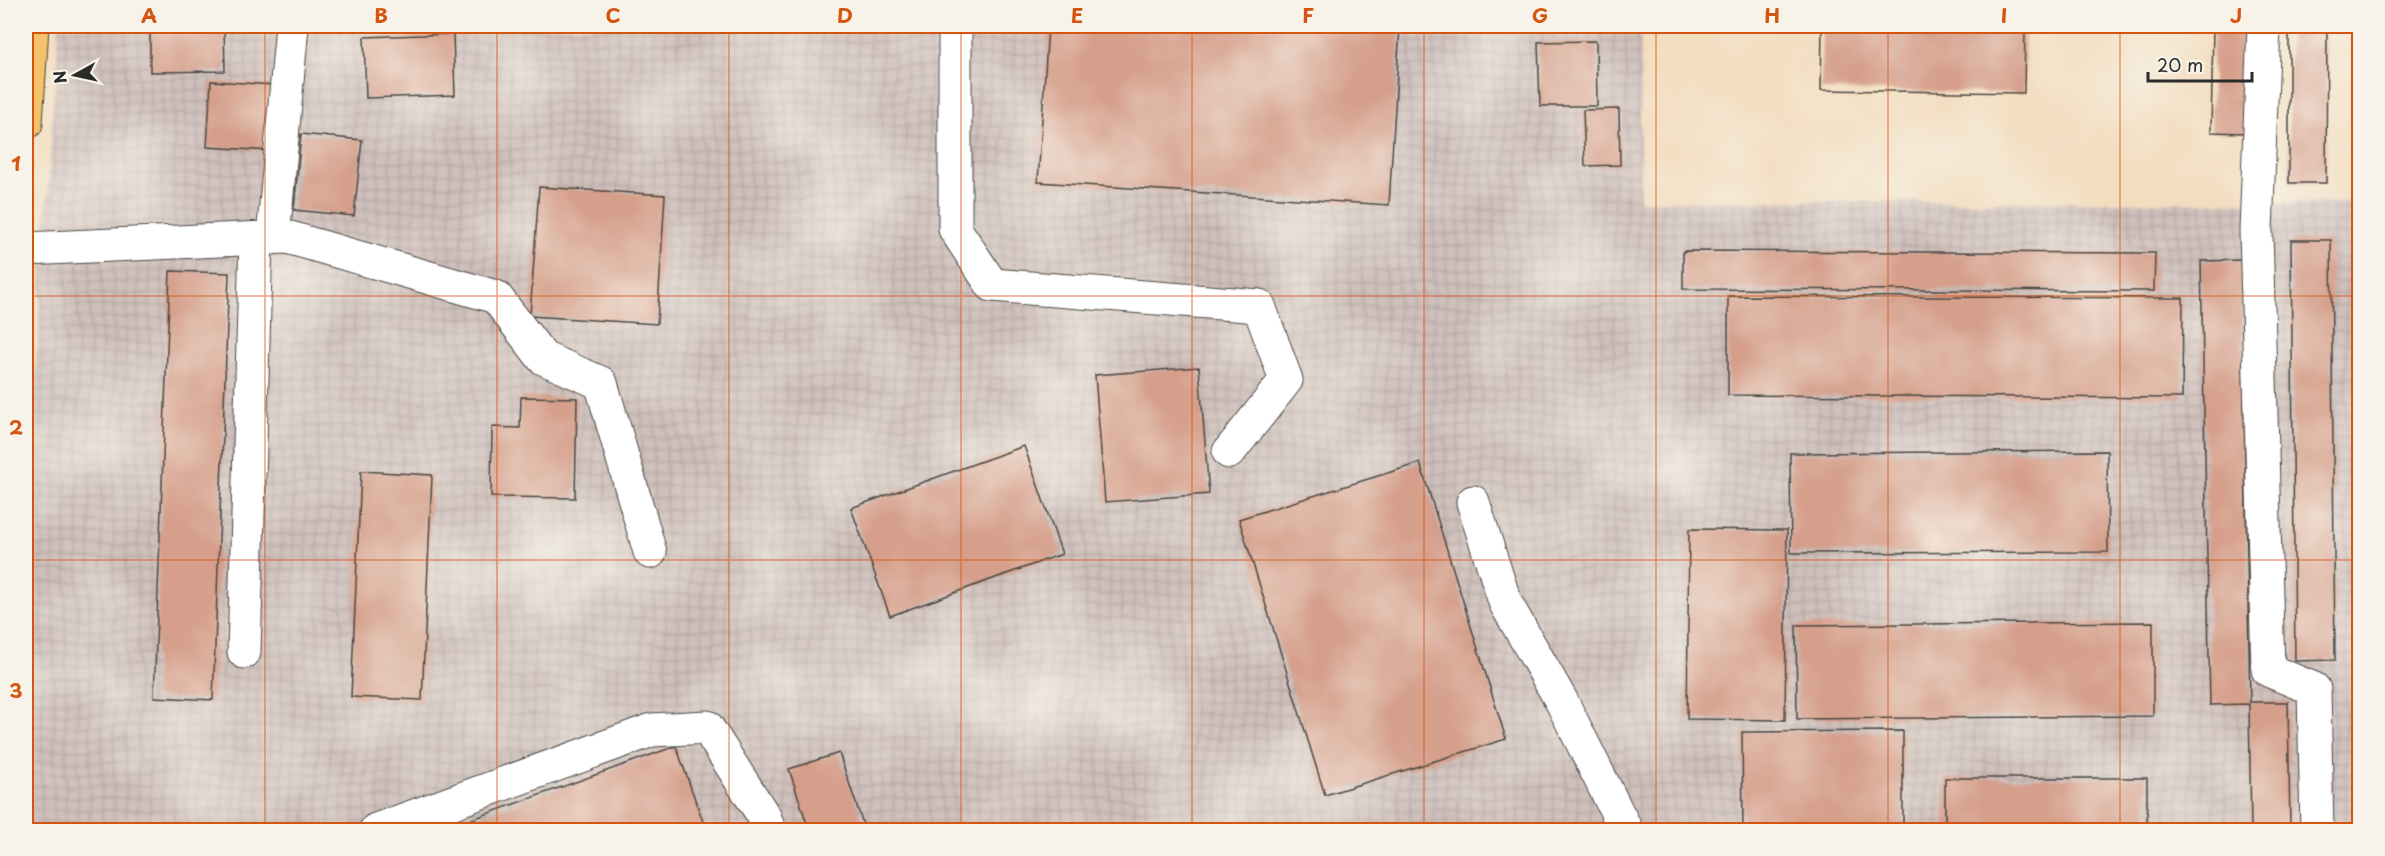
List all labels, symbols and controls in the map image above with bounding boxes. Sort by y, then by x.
text: A [141,0,157,30]
text: B [374,0,388,30]
text: C [605,0,621,30]
text: D [837,0,853,30]
text: E [1071,0,1083,30]
text: F [1302,0,1314,30]
text: G [1532,0,1548,30]
text: H [1764,0,1780,30]
text: I [2001,0,2007,30]
text: J [2230,0,2242,30]
north arrow [45,45,105,105]
scale bar [2148,45,2252,83]
text: 20 m [2157,51,2203,78]
text: N [46,69,72,85]
text: 1 [11,148,21,178]
text: 2 [9,412,23,442]
text: 3 [9,675,23,705]

